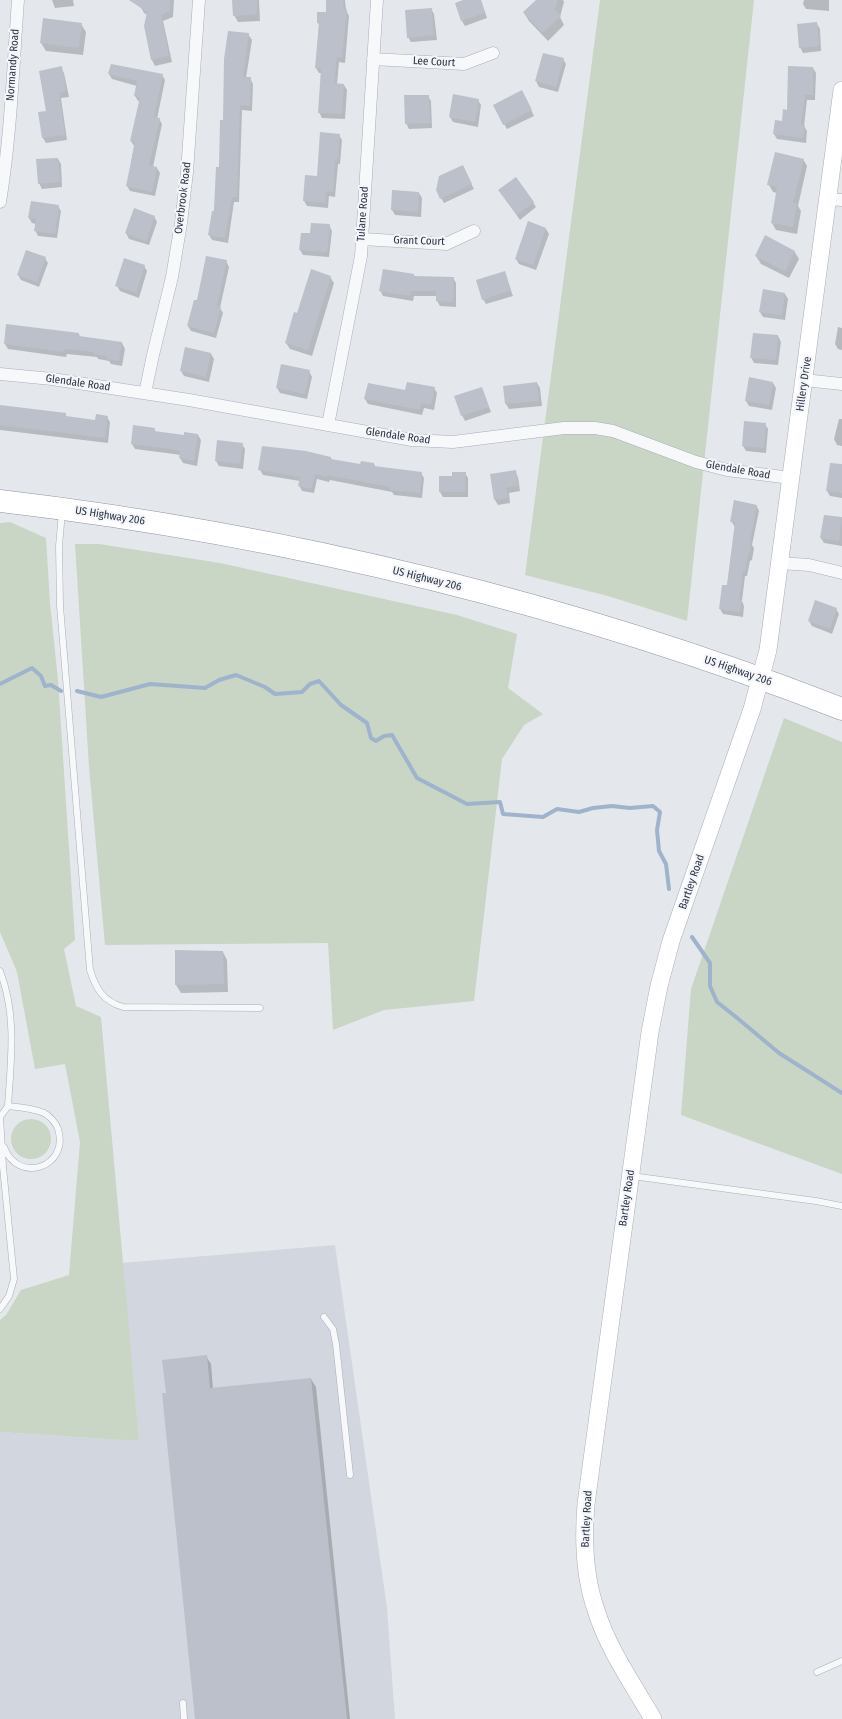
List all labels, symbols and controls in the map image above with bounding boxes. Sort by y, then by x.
street label: Normandy Road [4,29,22,101]
street label: Lee Court [412,54,456,70]
street label: Overbrook Road [172,161,194,235]
street label: Tulane Road [354,186,372,242]
street label: Grant Court [393,234,445,248]
street label: Hillery Drive [794,356,814,412]
street label: Glendale Road [45,372,111,394]
street label: Glendale Road [365,425,431,447]
street label: Glendale Road [705,458,771,482]
street label: US Highway 206 [74,504,146,528]
street label: US Highway 206 [391,564,463,594]
street label: US Highway 206 [702,653,774,689]
street label: Bartley Road [676,853,708,911]
street label: Bartley Road [616,1169,638,1227]
street label: Bartley Road [579,1490,595,1548]

